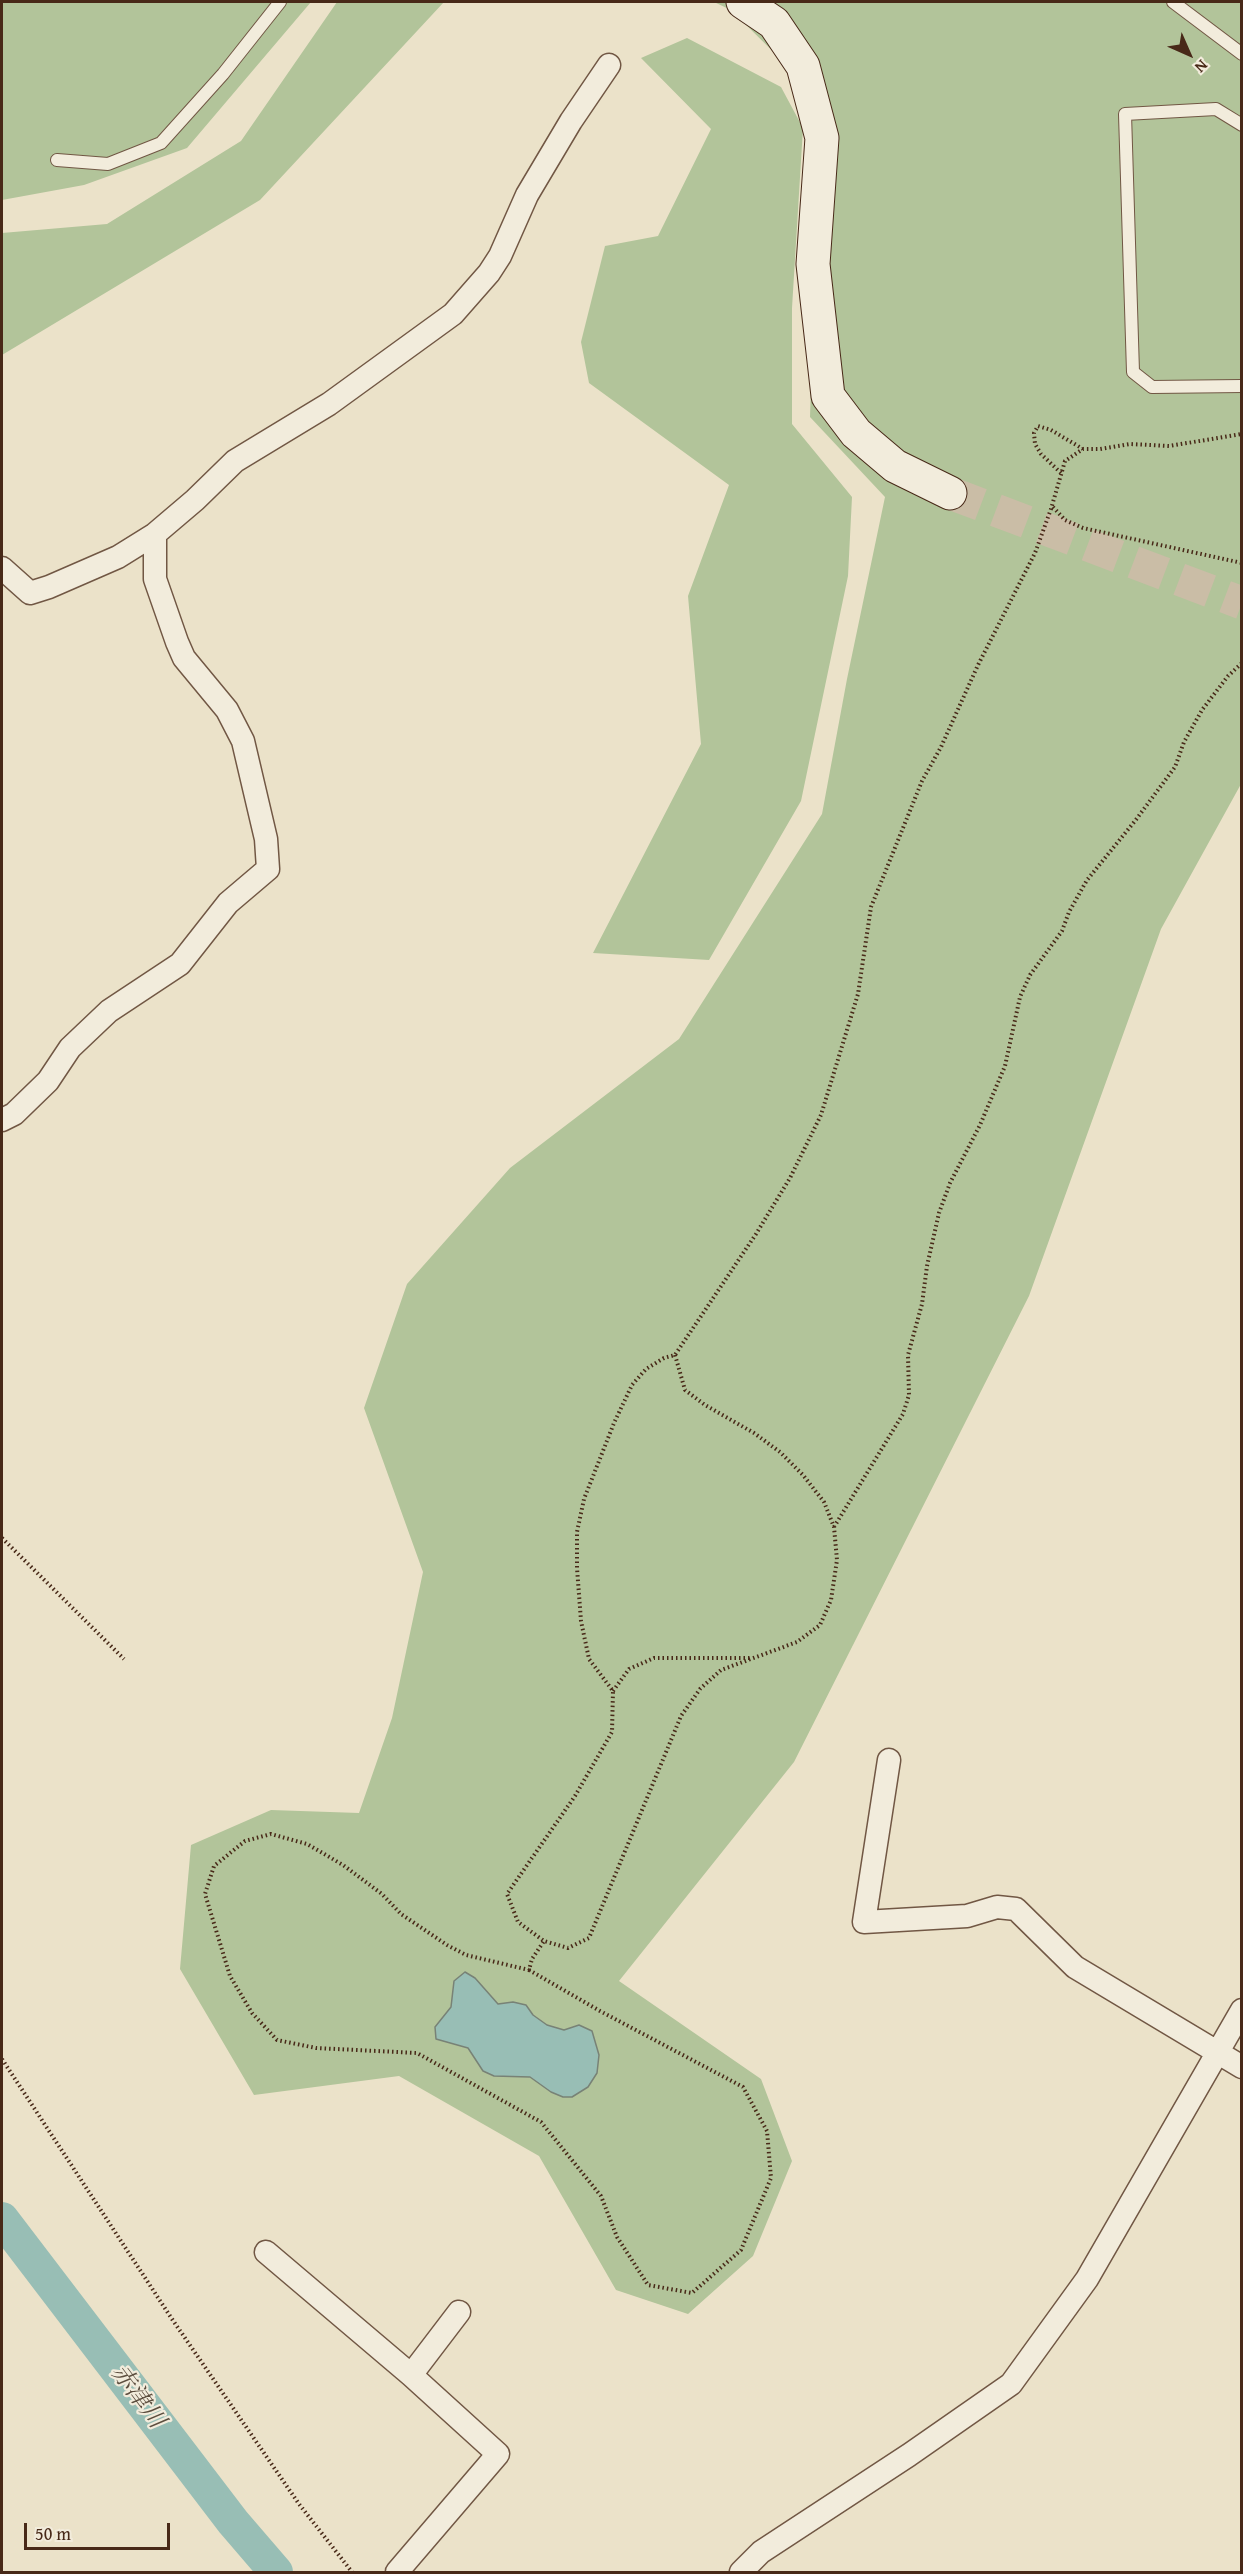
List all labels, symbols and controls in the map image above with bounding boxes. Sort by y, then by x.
north arrow [1159,24,1219,84]
text: N [1189,54,1214,79]
water label: 赤津川 [104,2360,170,2434]
scale bar [27,2511,172,2549]
text: 50 m [35,2520,71,2547]

